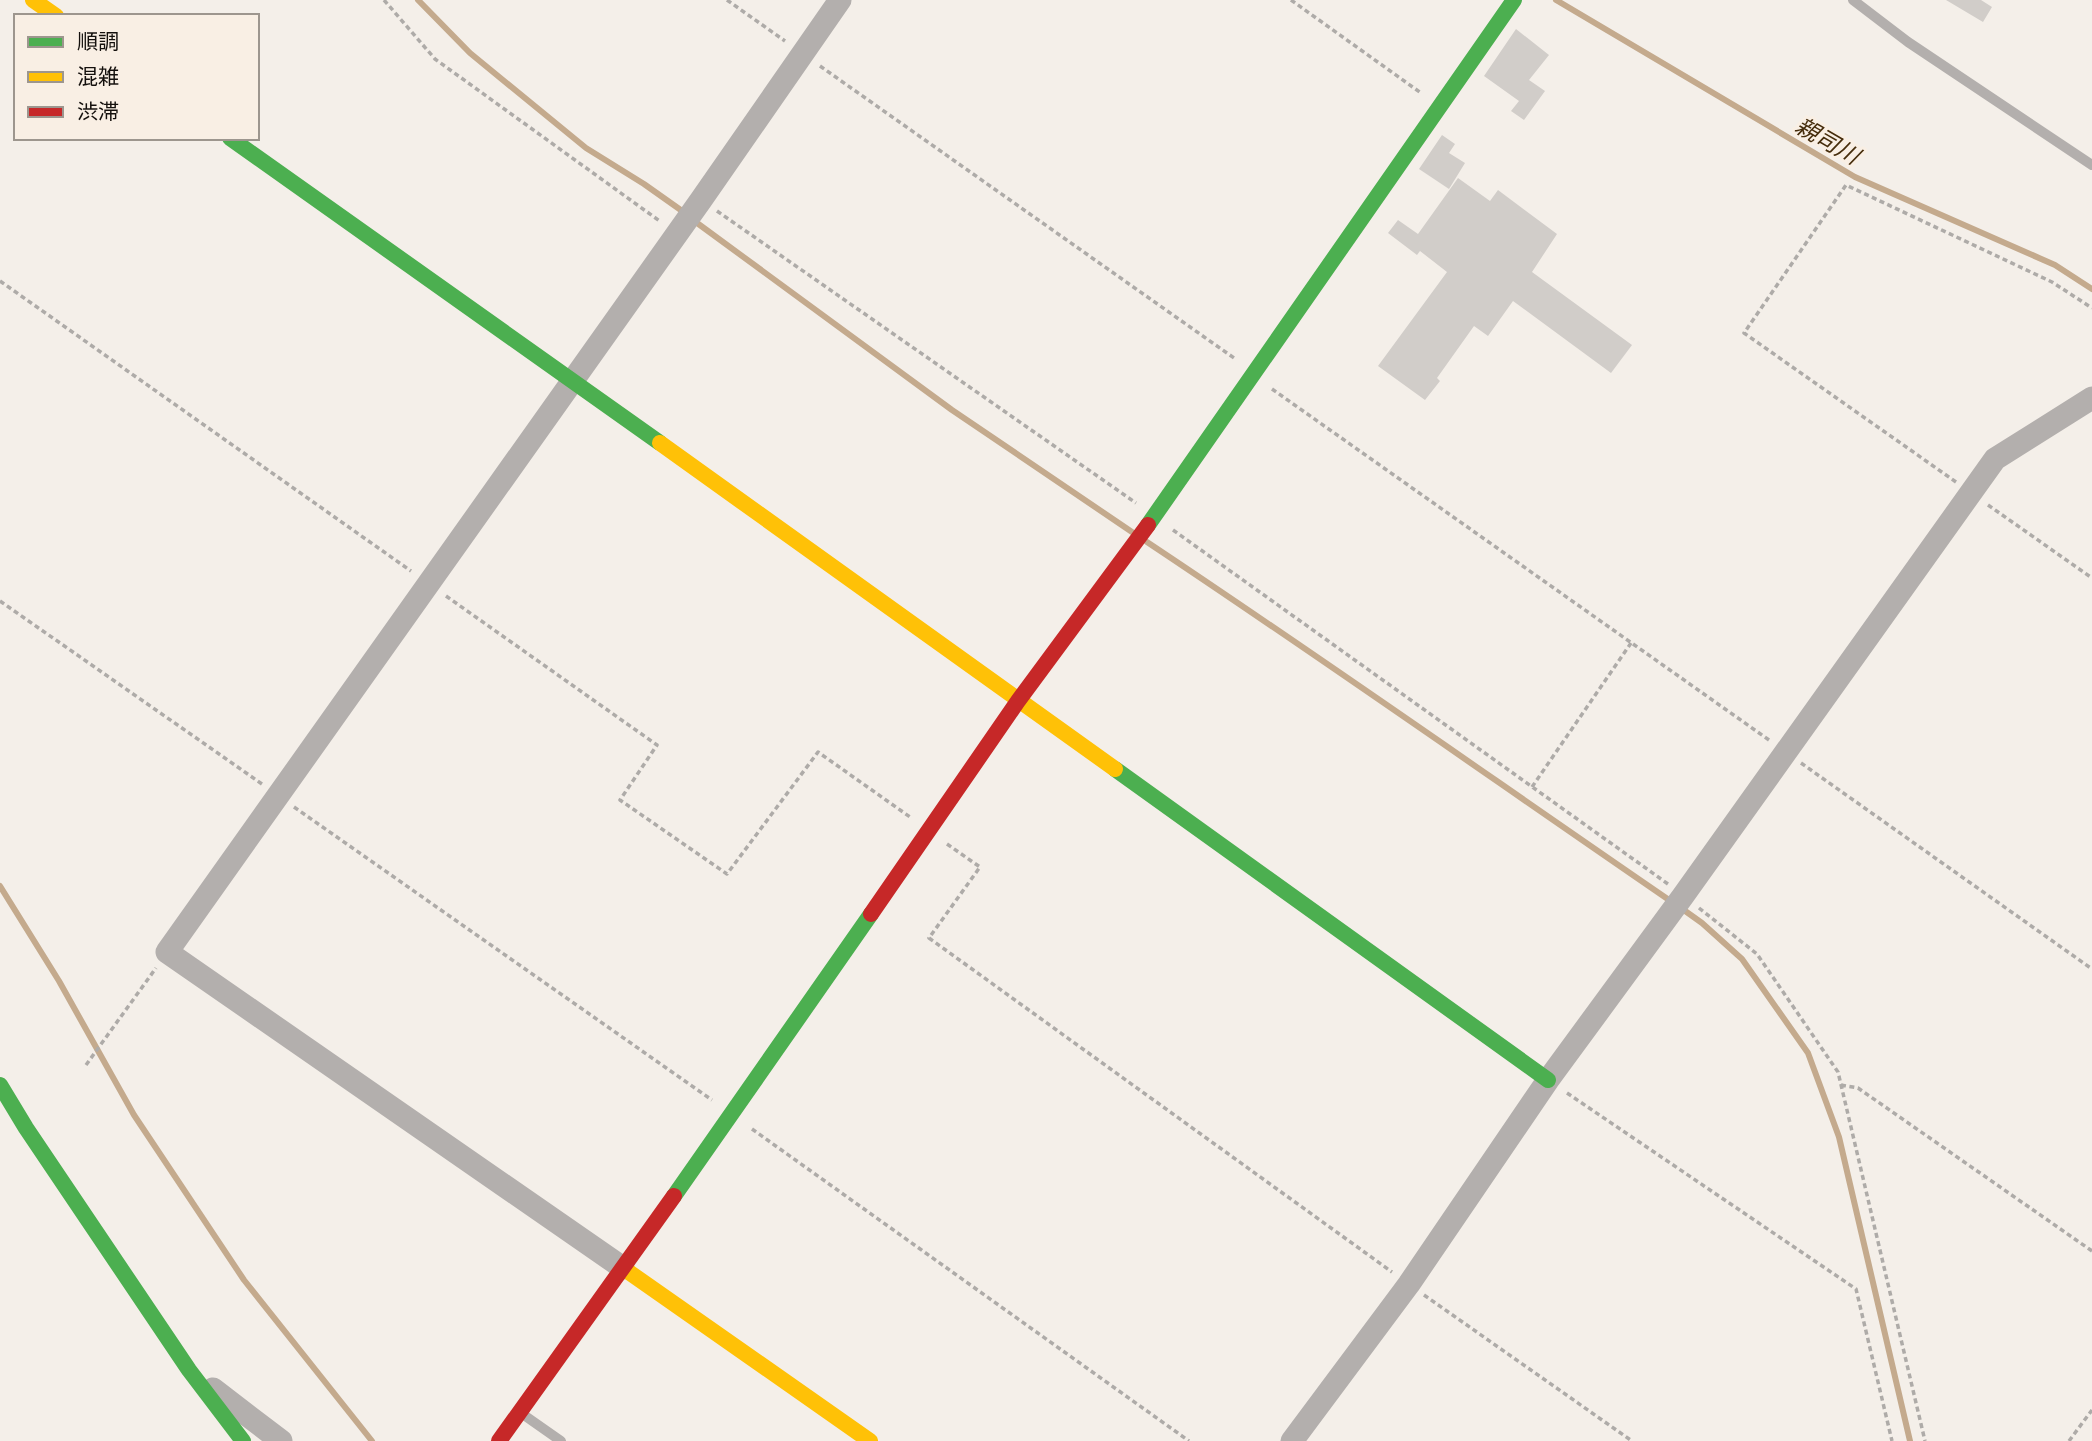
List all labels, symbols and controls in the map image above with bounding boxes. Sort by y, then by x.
legend [14,14,259,140]
text: 順調 [77,28,119,53]
text: 混雑 [77,63,119,88]
text: 渋滞 [77,98,119,123]
water label: 親司川 [1791,111,1867,171]

